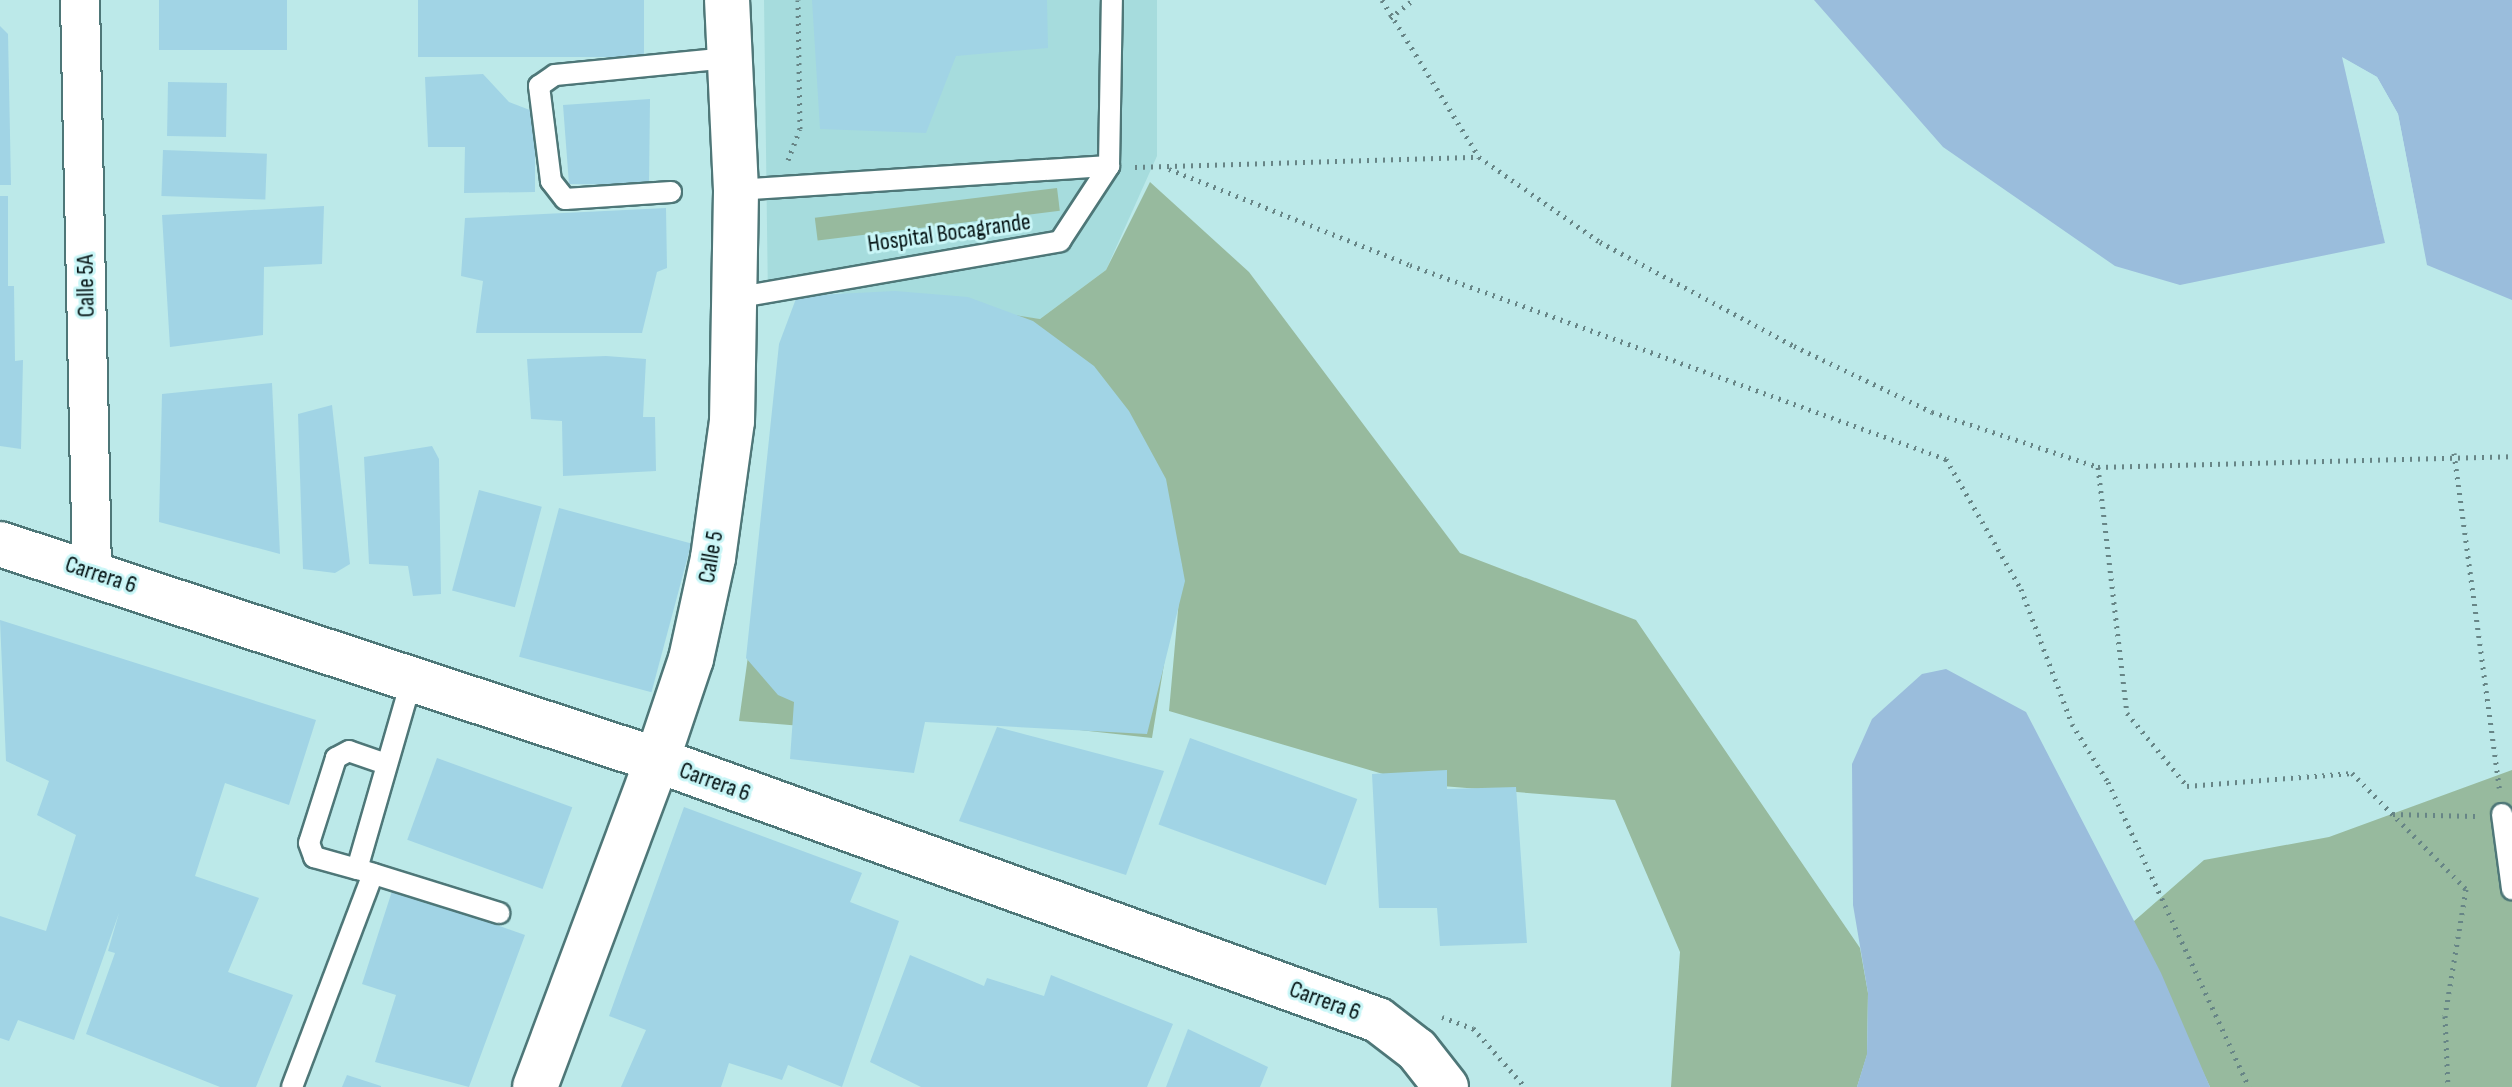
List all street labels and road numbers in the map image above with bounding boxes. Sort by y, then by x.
street label: Hospital Bocagrande [866,207,1032,259]
street label: Calle 5A [71,254,101,318]
street label: Calle 5 [692,529,730,585]
street label: Carrera 6 [62,550,140,600]
street label: Carrera 6 [676,756,754,808]
street label: Carrera 6 [1286,975,1364,1027]

